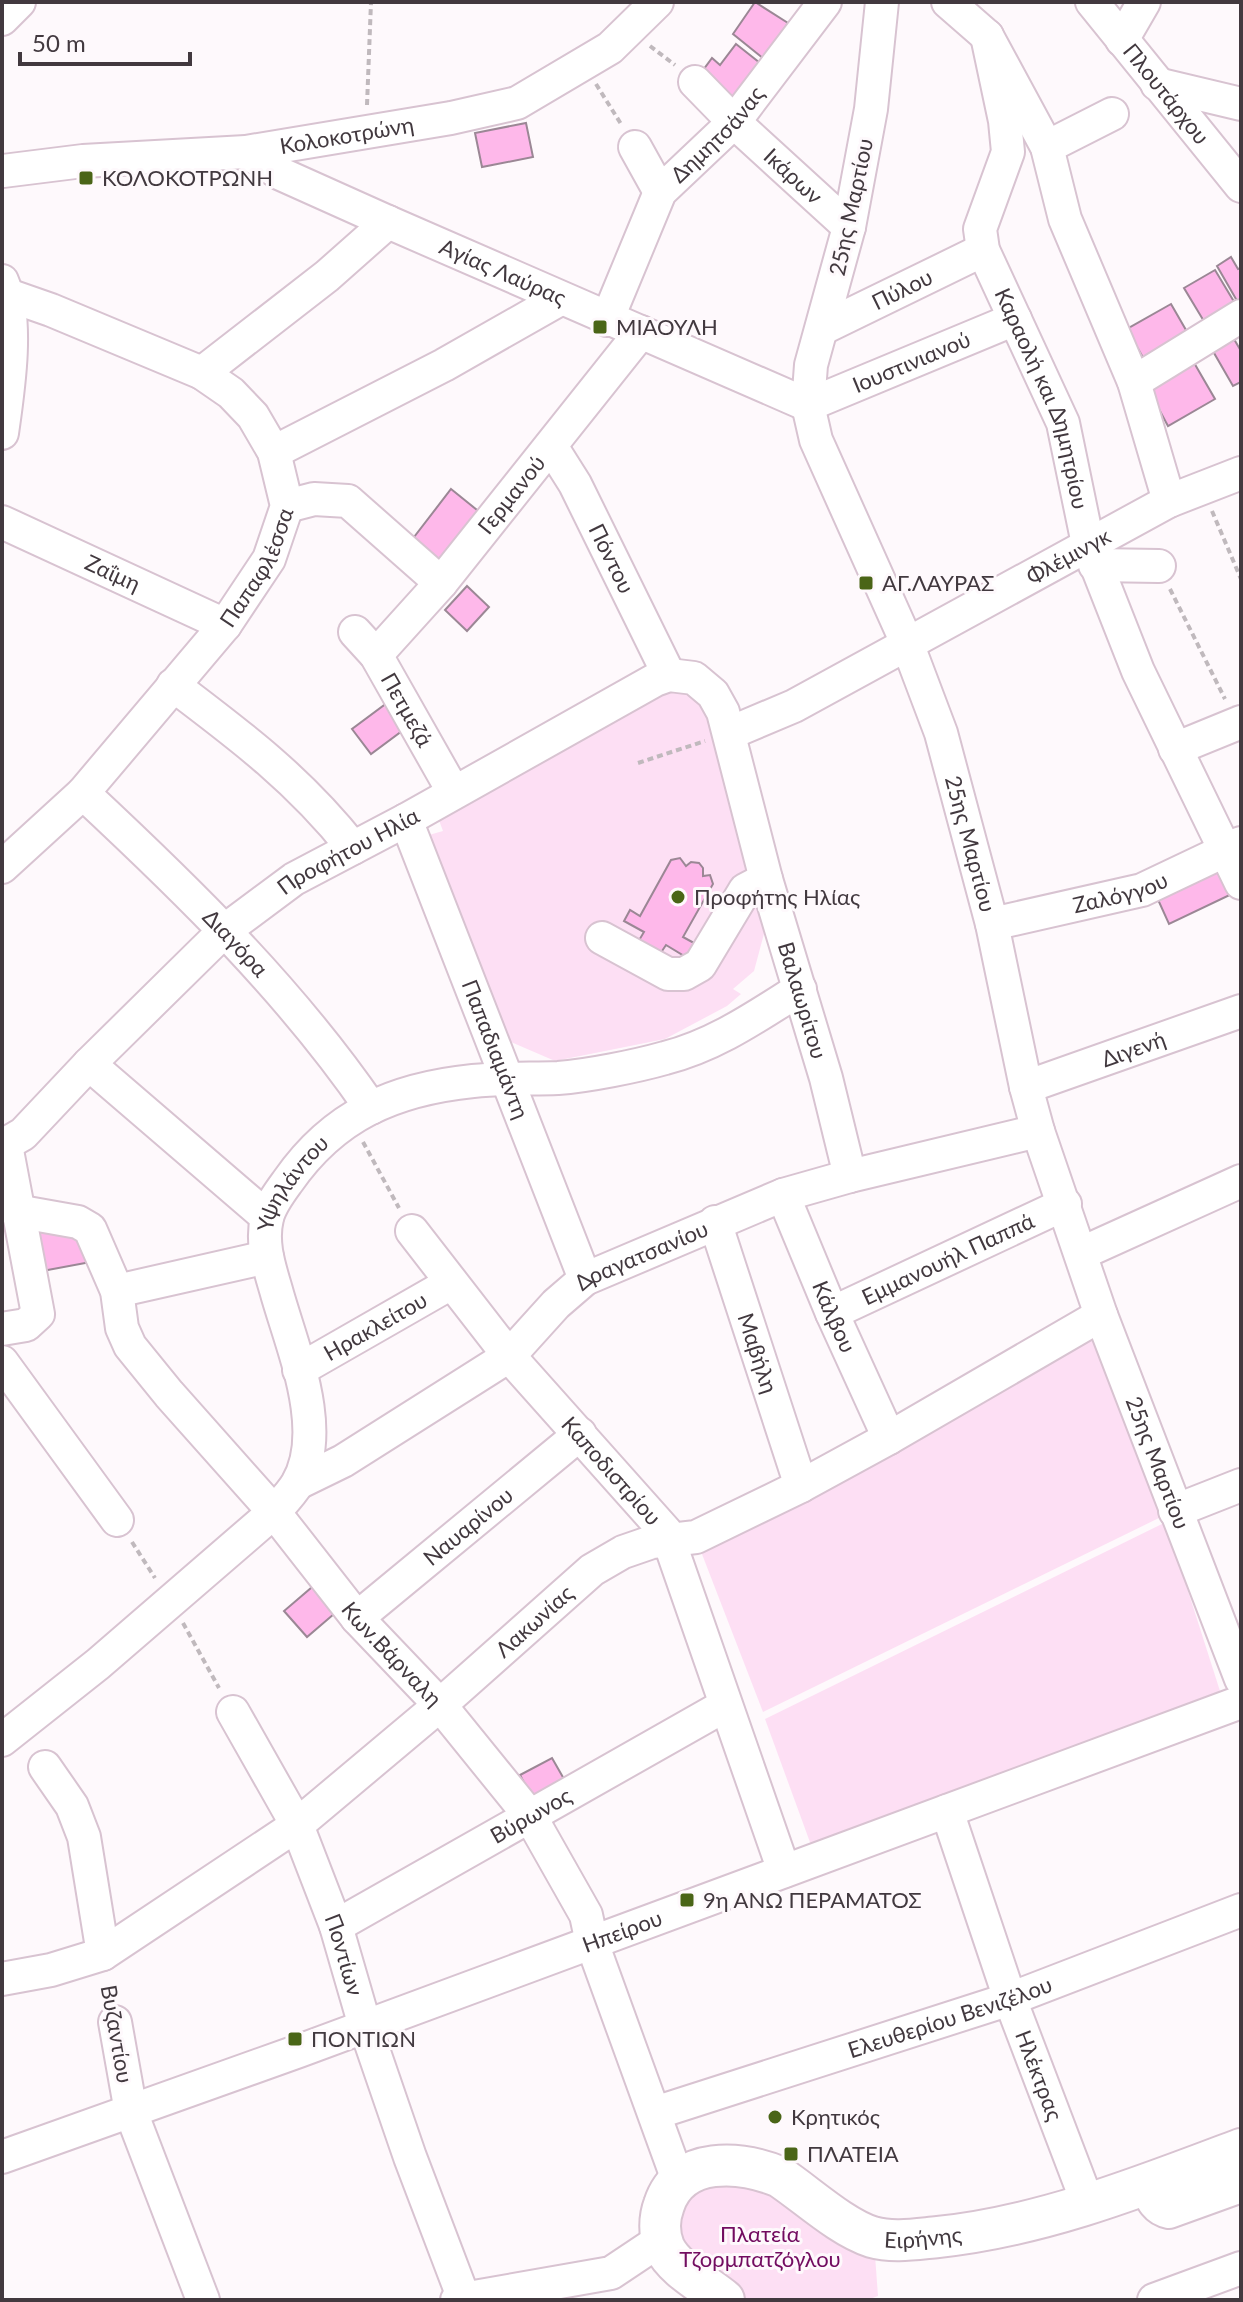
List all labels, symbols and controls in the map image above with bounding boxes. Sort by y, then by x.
scale bar [20,16,190,66]
text: 50 m [32,28,86,57]
street label: Πλουτάρχου [1118,38,1215,149]
street label: Δημητσάνας [665,81,769,188]
street label: Κολοκοτρώνη [278,110,416,159]
street label: 25ης Μαρτίου [823,136,878,278]
street label: Ικάρων [759,142,828,209]
place label: ΚΟΛΟΚΟΤΡΩΝΗ [102,164,273,191]
marker: ΚΟΛΟΚΟΤΡΩΝΗ [77,169,95,187]
street label: Αγίας Λαύρας [436,232,570,311]
street label: Πύλου [867,263,937,315]
street label: Καραολή και Δημητρίου [989,283,1094,511]
place label: ΜΙΑΟΥΛΗ [616,313,718,340]
marker: ΜΙΑΟΥΛΗ [591,318,609,336]
street label: Ιουστινιανού [848,325,974,398]
street label: Γερμανού [472,450,551,539]
street label: Παπαφλέσσα [213,504,298,632]
street label: Πόντου [584,519,641,598]
street label: Φλέμινγκ [1021,521,1116,590]
street label: Ζαΐμη [81,548,145,597]
place label: ΑΓ.ΛΑΥΡΑΣ [882,569,994,596]
marker: ΑΓ.ΛΑΥΡΑΣ [857,574,875,592]
street label: Πετμεζά [376,668,439,751]
street label: 25ης Μαρτίου [940,772,1002,915]
street label: Προφήτου Ηλία [271,801,424,900]
street label: Ζαλόγγου [1070,866,1172,918]
place label: Προφήτης Ηλίας [694,883,860,910]
marker: Προφήτης Ηλίας [669,888,687,906]
street label: Διαγόρα [198,903,274,982]
street label: Βαλαωρίτου [773,938,833,1062]
street label: Παπαδιαμάντη [457,976,535,1122]
street label: Διγενή [1098,1025,1169,1072]
street label: Υψηλάντου [251,1129,334,1233]
street label: Εμμανουήλ Παππά [857,1206,1038,1310]
street label: Δραγατσανίου [568,1214,712,1295]
street label: Κάλβου [807,1277,862,1357]
street label: Ηρακλείτου [319,1286,432,1366]
street label: Μαβήλη [733,1309,784,1397]
street label: 25ης Μαρτίου [1121,1392,1196,1533]
street label: Καποδιστρίου [556,1411,667,1530]
street label: Ναυαρίνου [417,1481,518,1571]
street label: Λακωνίας [489,1579,579,1663]
street label: Κων.Βάρναλη [336,1596,448,1712]
street label: Βύρωνος [485,1781,576,1849]
place label: 9η ΑΝΩ ΠΕΡΑΜΑΤΟΣ [703,1886,922,1913]
marker: 9η ΑΝΩ ΠΕΡΑΜΑΤΟΣ [678,1891,696,1909]
street label: Ηπείρου [578,1904,666,1958]
street label: Ποντίων [319,1910,369,1999]
street label: Ελευθερίου Βενιζέλου [844,1970,1056,2063]
street label: Βυζαντίου [96,1983,139,2085]
place label: ΠΟΝΤΙΩΝ [311,2025,416,2052]
street label: Ηλέκτρας [1010,2026,1069,2124]
marker: ΠΟΝΤΙΩΝ [286,2030,304,2048]
place label: Κρητικός [791,2103,880,2130]
marker: Κρητικός [766,2108,784,2126]
place label: ΠΛΑΤΕΙΑ [807,2140,899,2167]
marker: ΠΛΑΤΕΙΑ [782,2145,800,2163]
park label: Πλατεία Τζορμπατζόγλου [679,2220,841,2272]
street label: Ειρήνης [884,2220,963,2253]

